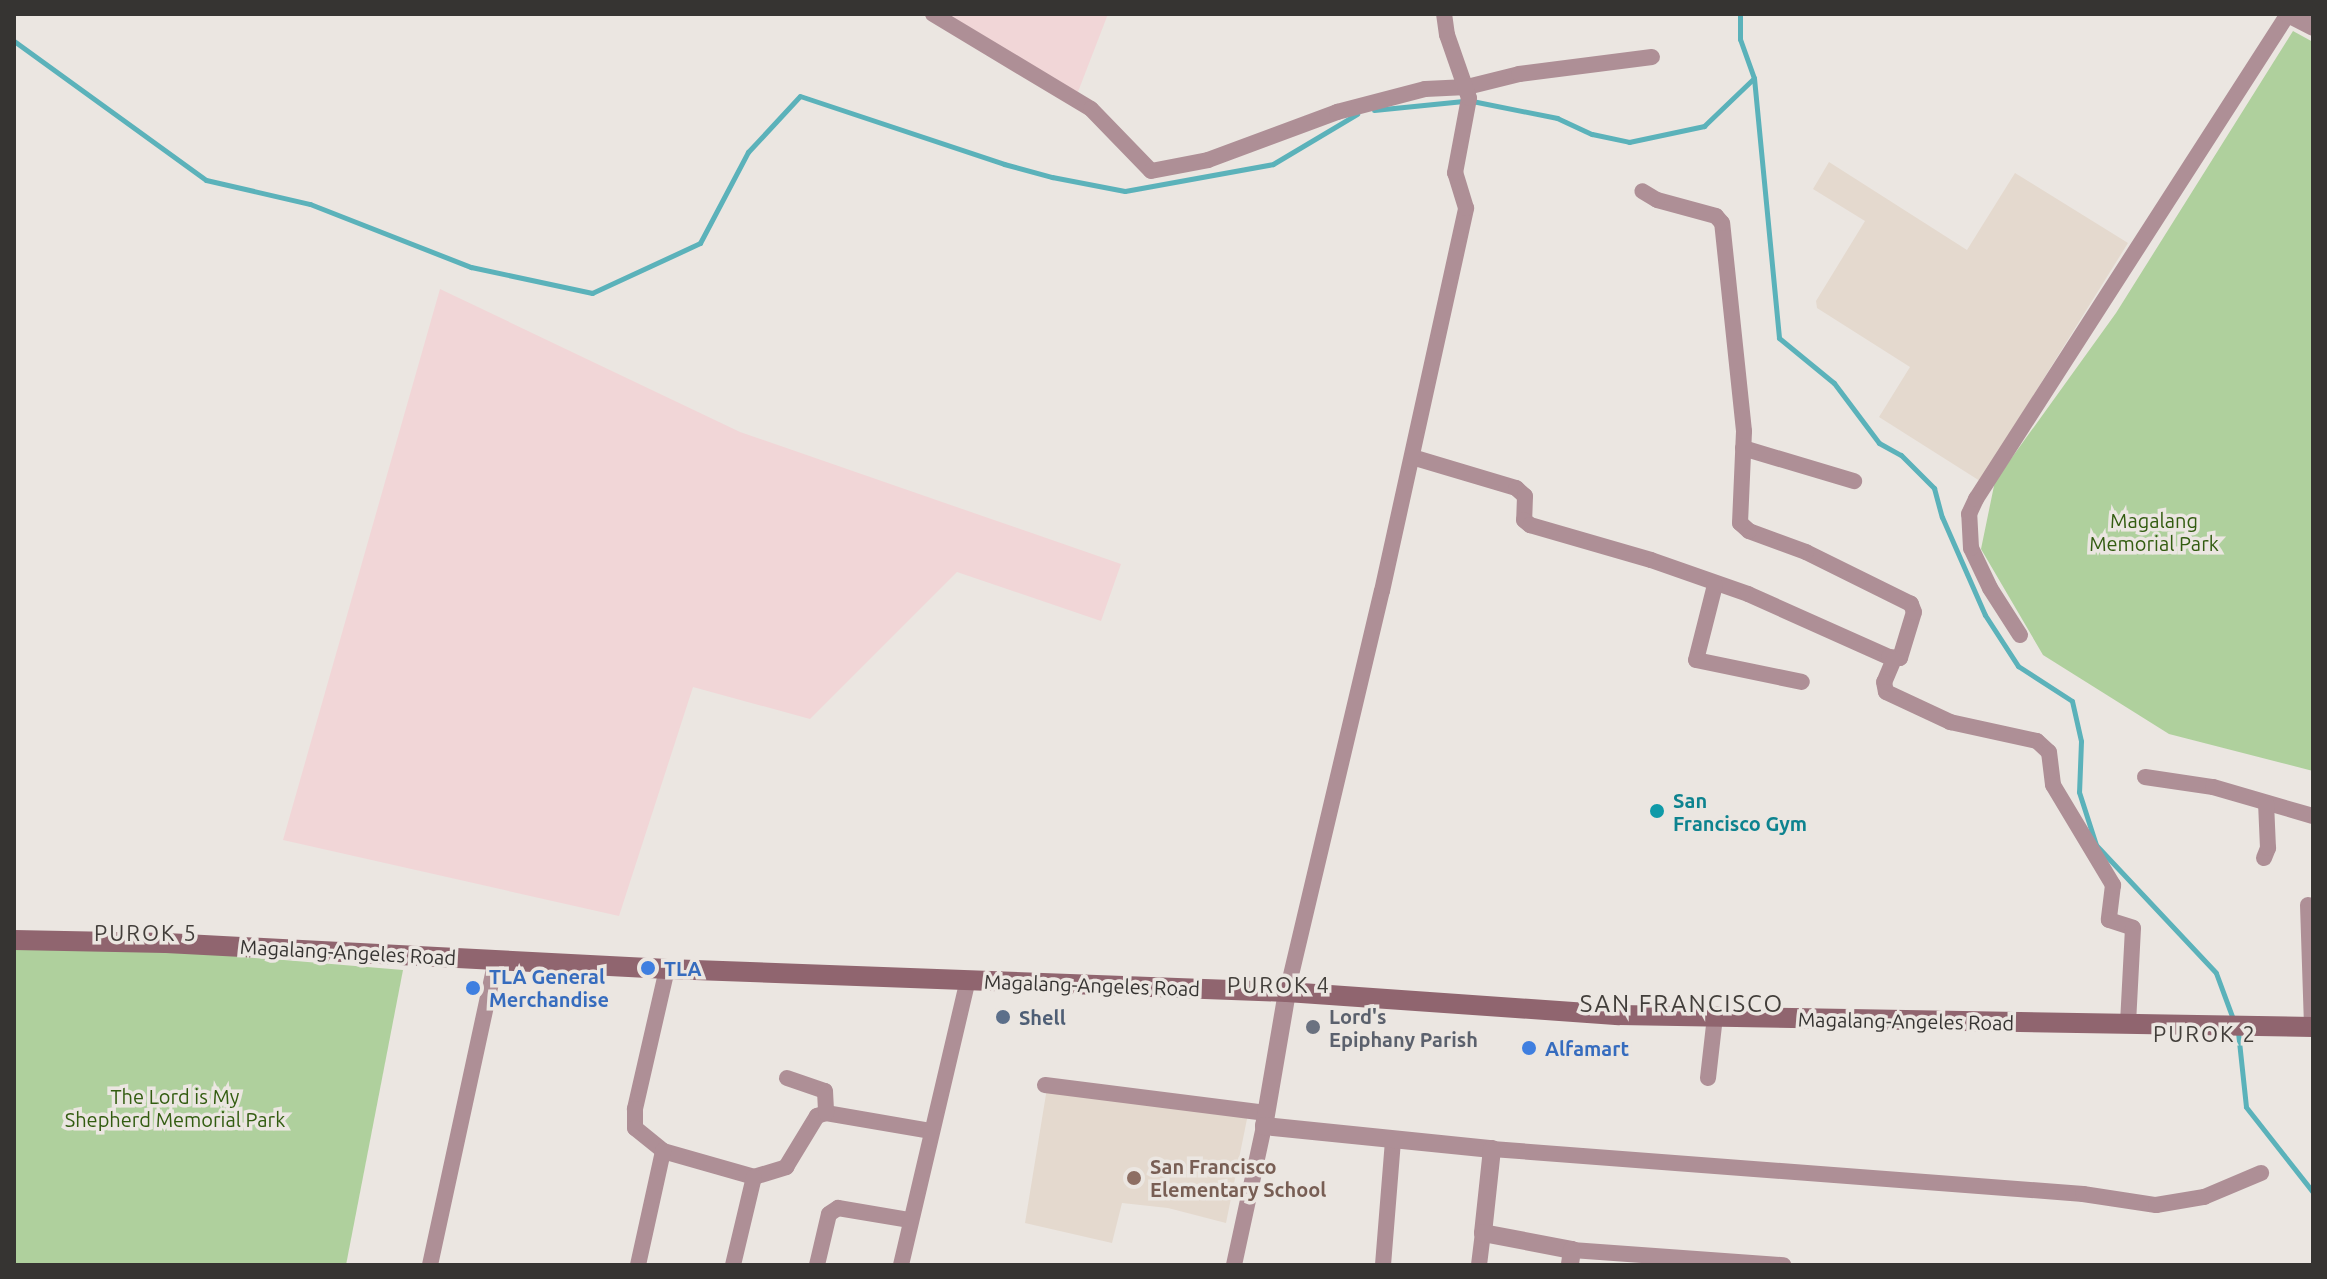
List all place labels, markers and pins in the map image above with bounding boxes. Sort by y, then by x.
place label: San Francisco Gym [1673,788,1807,835]
marker: San Francisco Gym [1648,802,1666,820]
place label: TLA [664,956,702,980]
marker: TLA [639,959,657,977]
place label: TLA General Merchandise [489,964,609,1011]
marker: TLA General Merchandise [464,979,482,997]
place label: Lord's Epiphany Parish [1329,1004,1478,1051]
place label: Shell [1019,1005,1066,1029]
marker: Shell [994,1008,1012,1026]
marker: Lord's Epiphany Parish [1304,1018,1322,1036]
place label: Alfamart [1545,1036,1629,1060]
marker: Alfamart [1520,1039,1538,1057]
place label: San Francisco Elementary School [1150,1154,1326,1201]
marker: San Francisco Elementary School [1125,1169,1143,1187]

